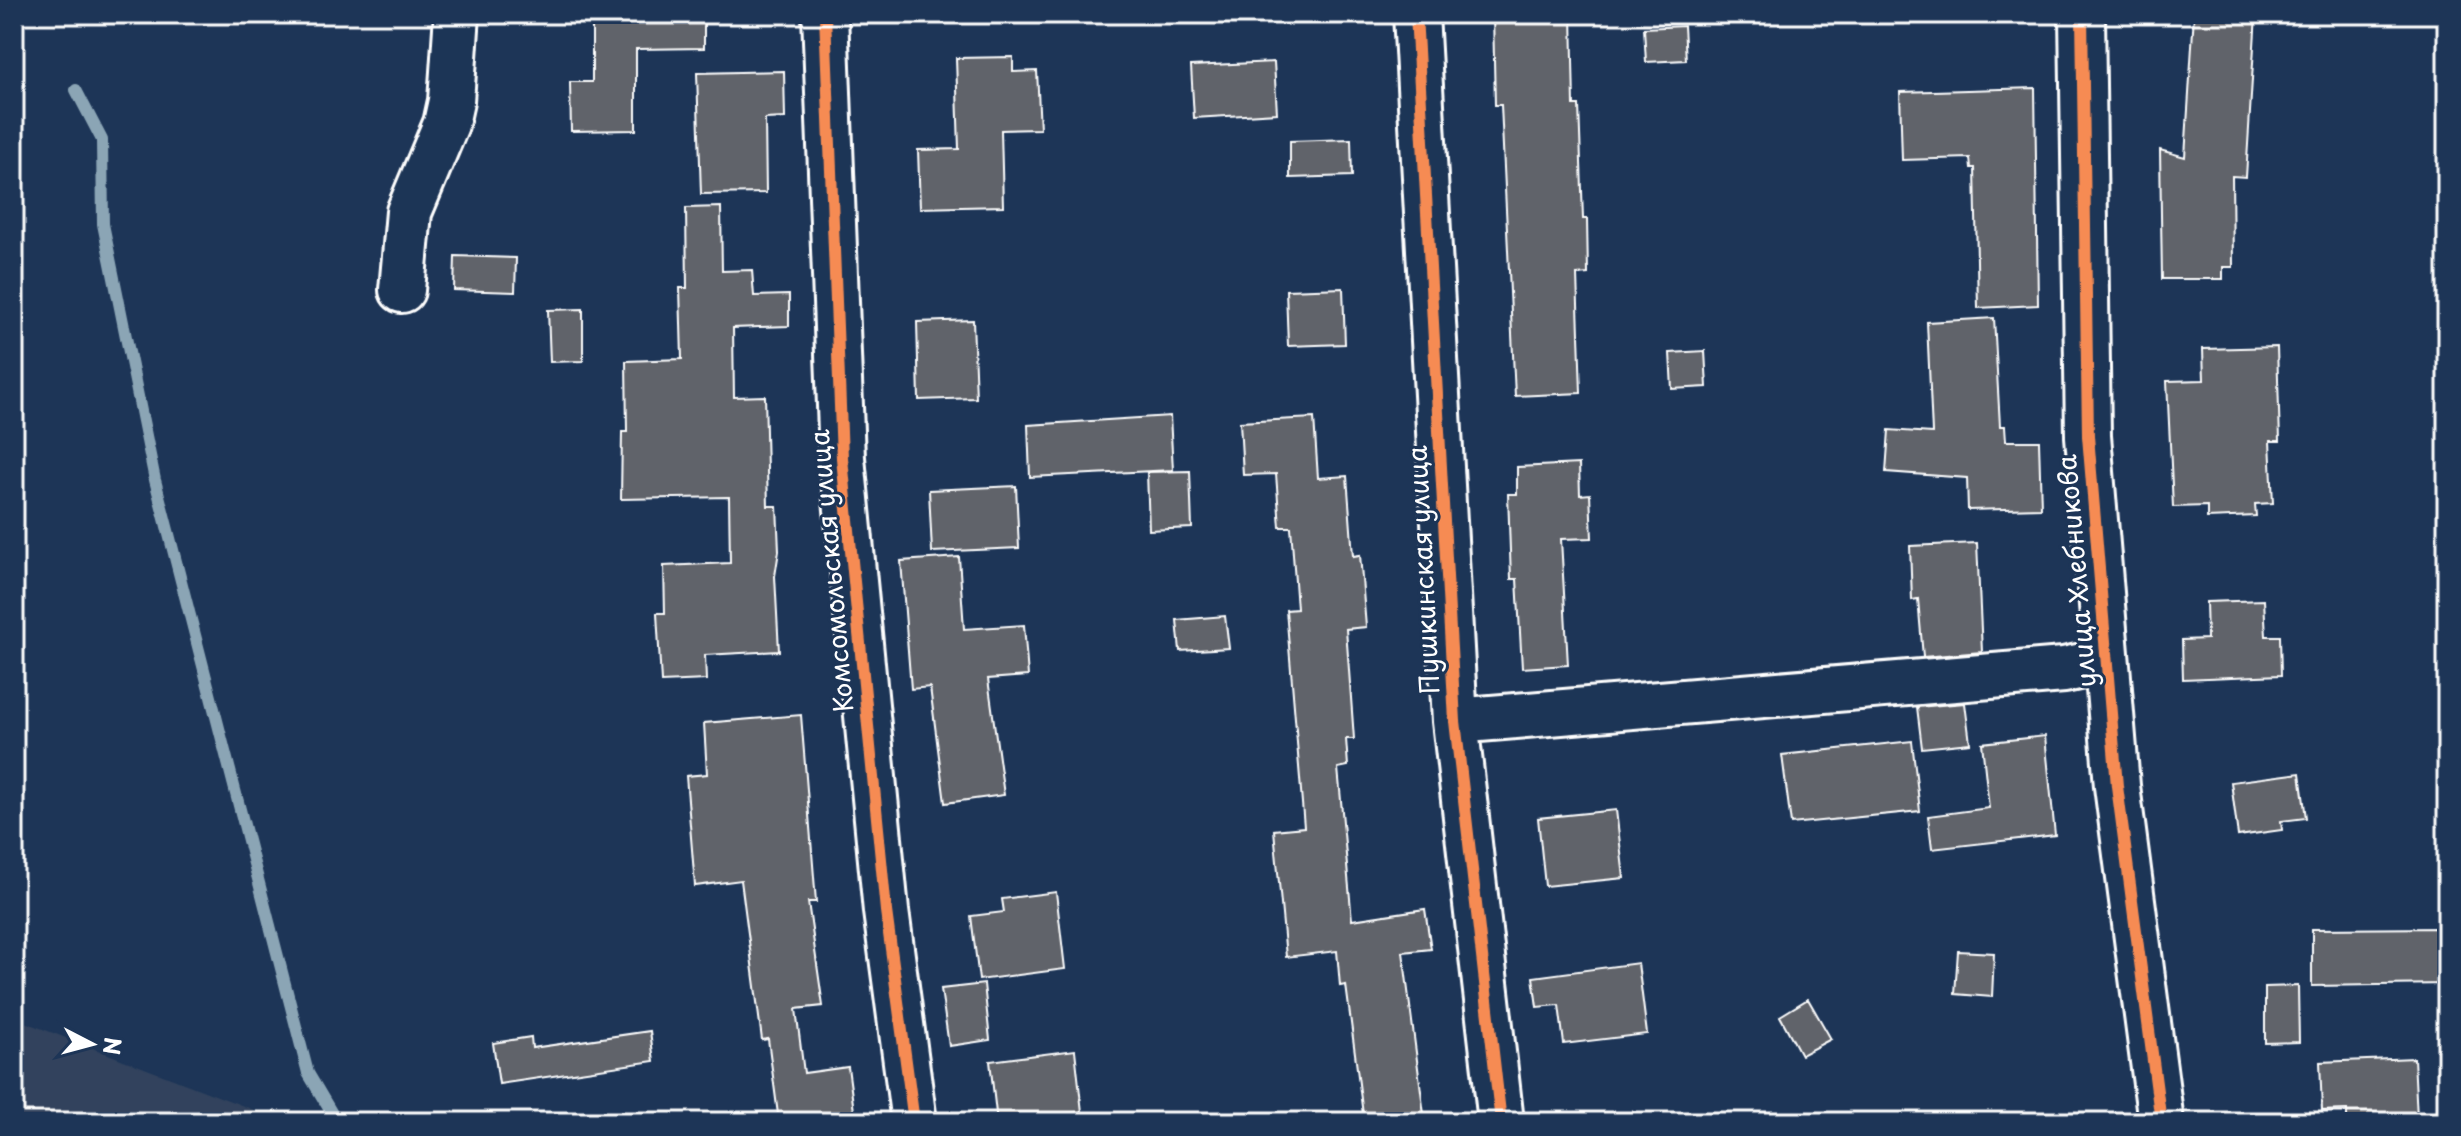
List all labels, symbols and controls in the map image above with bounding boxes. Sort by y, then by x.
street label: Комсомольская улица [799,428,862,714]
street label: Пушкинская улица [1396,444,1448,695]
street label: улица Хлебникова [2046,452,2105,689]
north arrow [52,1004,132,1084]
text: N [96,1036,131,1057]

